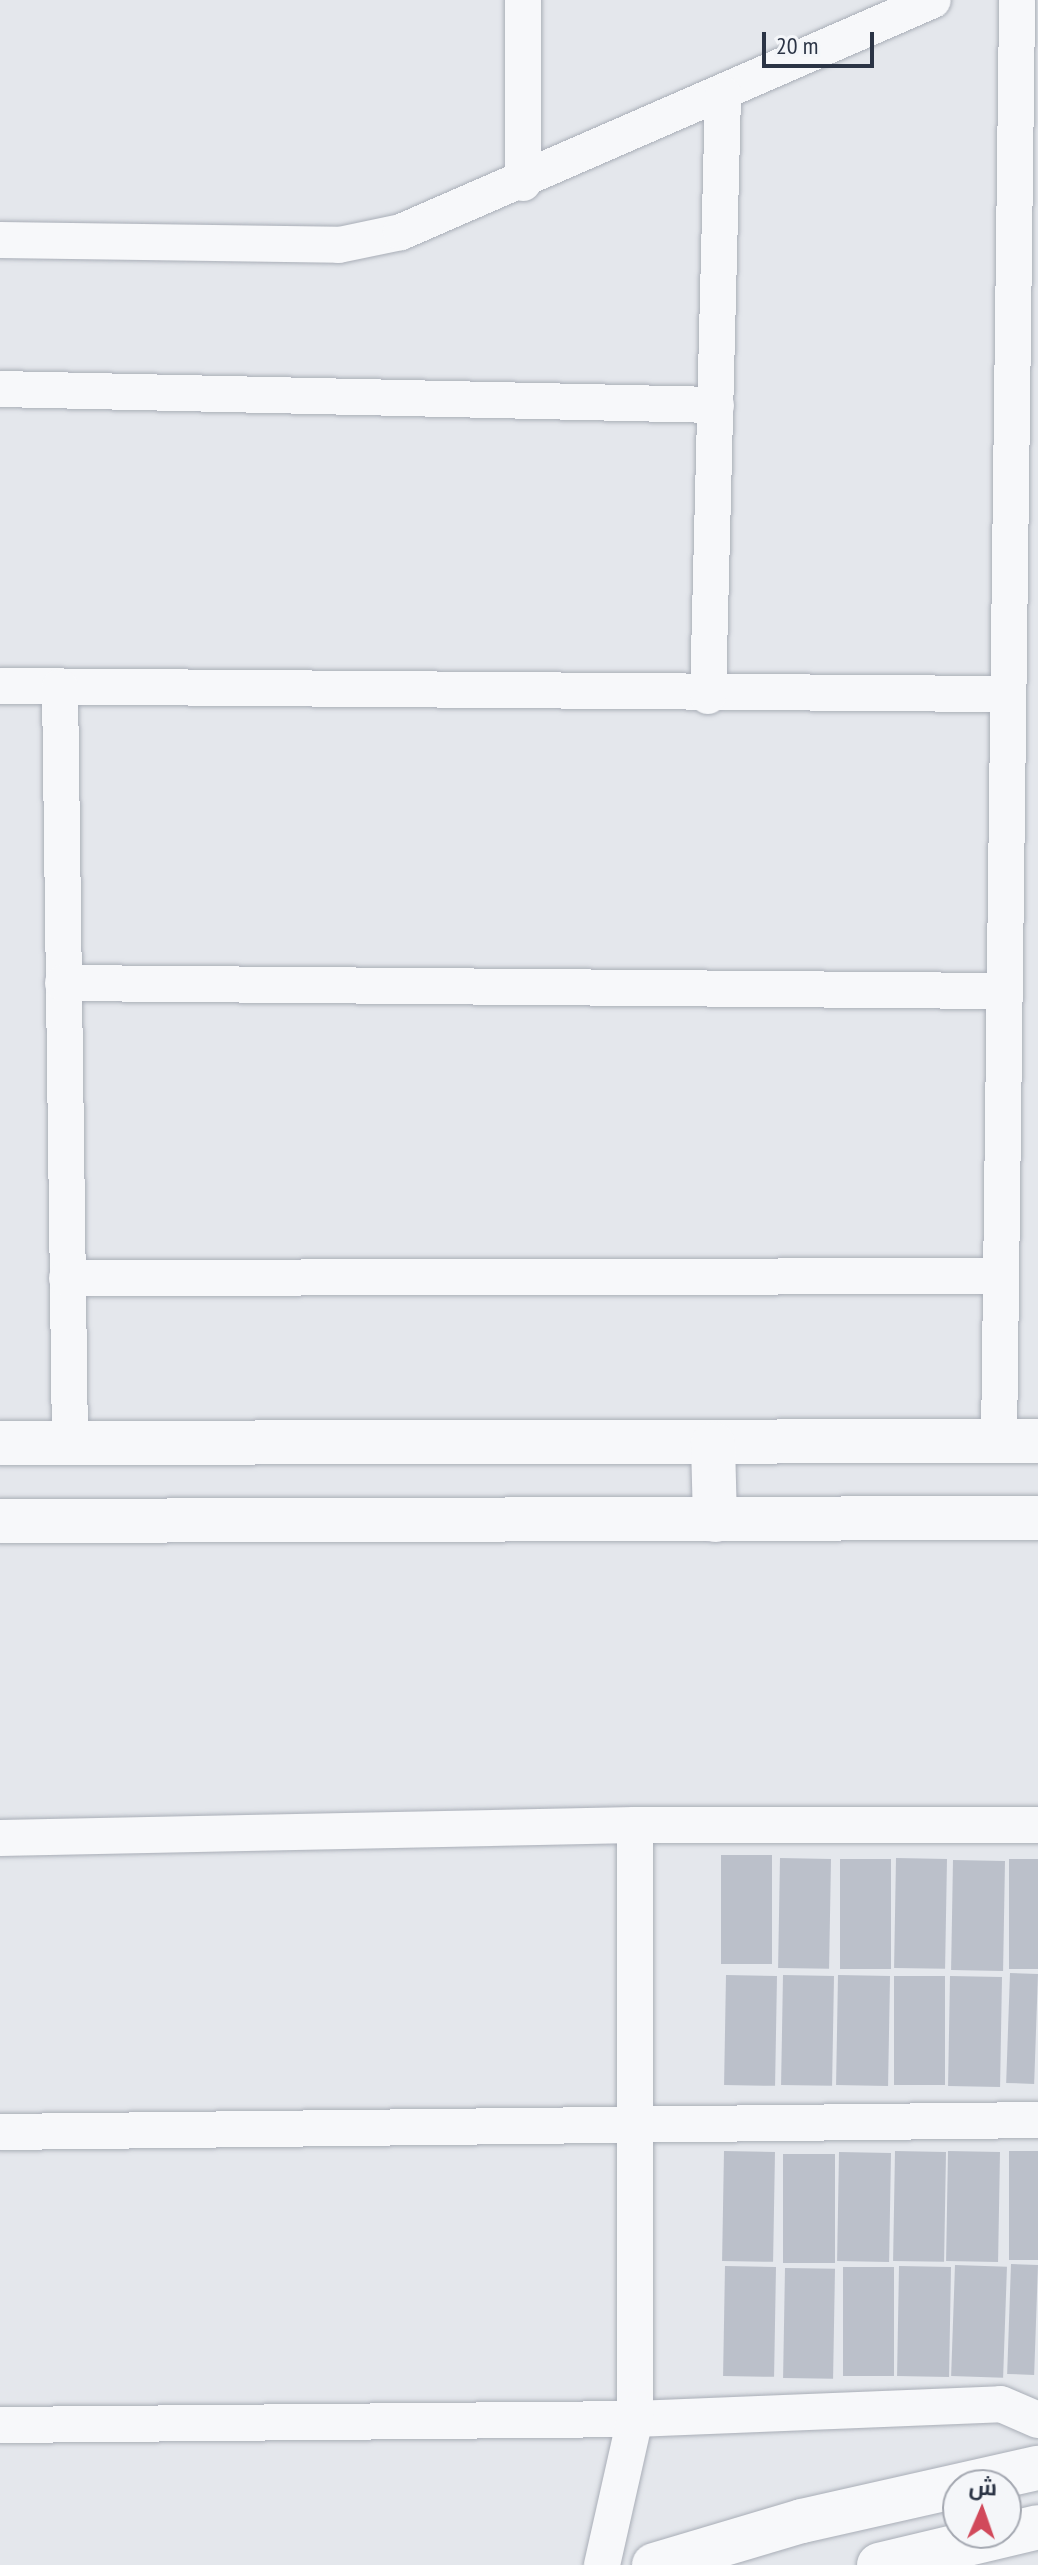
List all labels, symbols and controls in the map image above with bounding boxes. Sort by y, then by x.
scale bar [766,16,878,66]
text: 20 m [776,30,818,61]
north arrow [942,2469,1022,2549]
text: ش [968,2473,997,2501]

